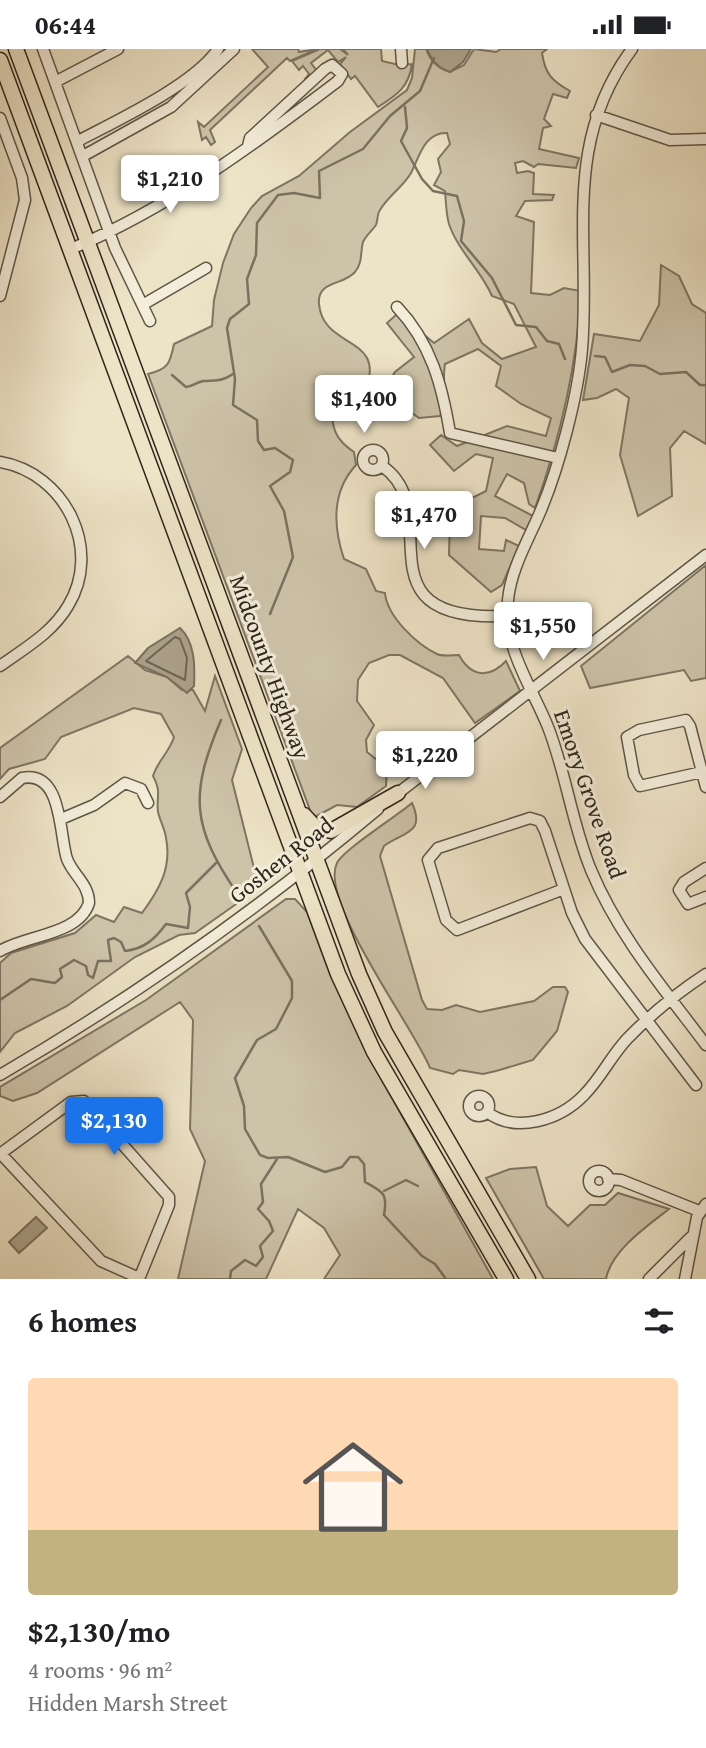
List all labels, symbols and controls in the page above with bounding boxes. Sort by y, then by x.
text: 06:44 [35,5,96,44]
pin: $1,210 [113,155,227,215]
text: $1,210 [137,161,203,194]
pin: $1,400 [307,375,421,435]
text: $1,400 [331,381,397,414]
pin: $1,470 [367,491,481,551]
text: $1,470 [391,497,457,530]
street label: Midcounty Highway [222,570,319,764]
pin: $1,550 [486,603,600,662]
text: $1,550 [510,608,576,641]
street label: Emory Grove Road [546,705,635,884]
pin: $1,220 [368,731,482,791]
text: $1,220 [392,737,458,770]
street label: Goshen Road [222,808,340,911]
pin: $2,130 [57,1097,171,1157]
text: $2,130 [81,1103,147,1136]
text: 6 homes [28,1299,137,1343]
icon: filters [640,1302,678,1340]
icon: home [290,1424,416,1550]
text: $2,130/mo [28,1609,170,1653]
text: 4 rooms · 96 m² [28,1653,172,1686]
text: Hidden Marsh Street [28,1686,228,1719]

